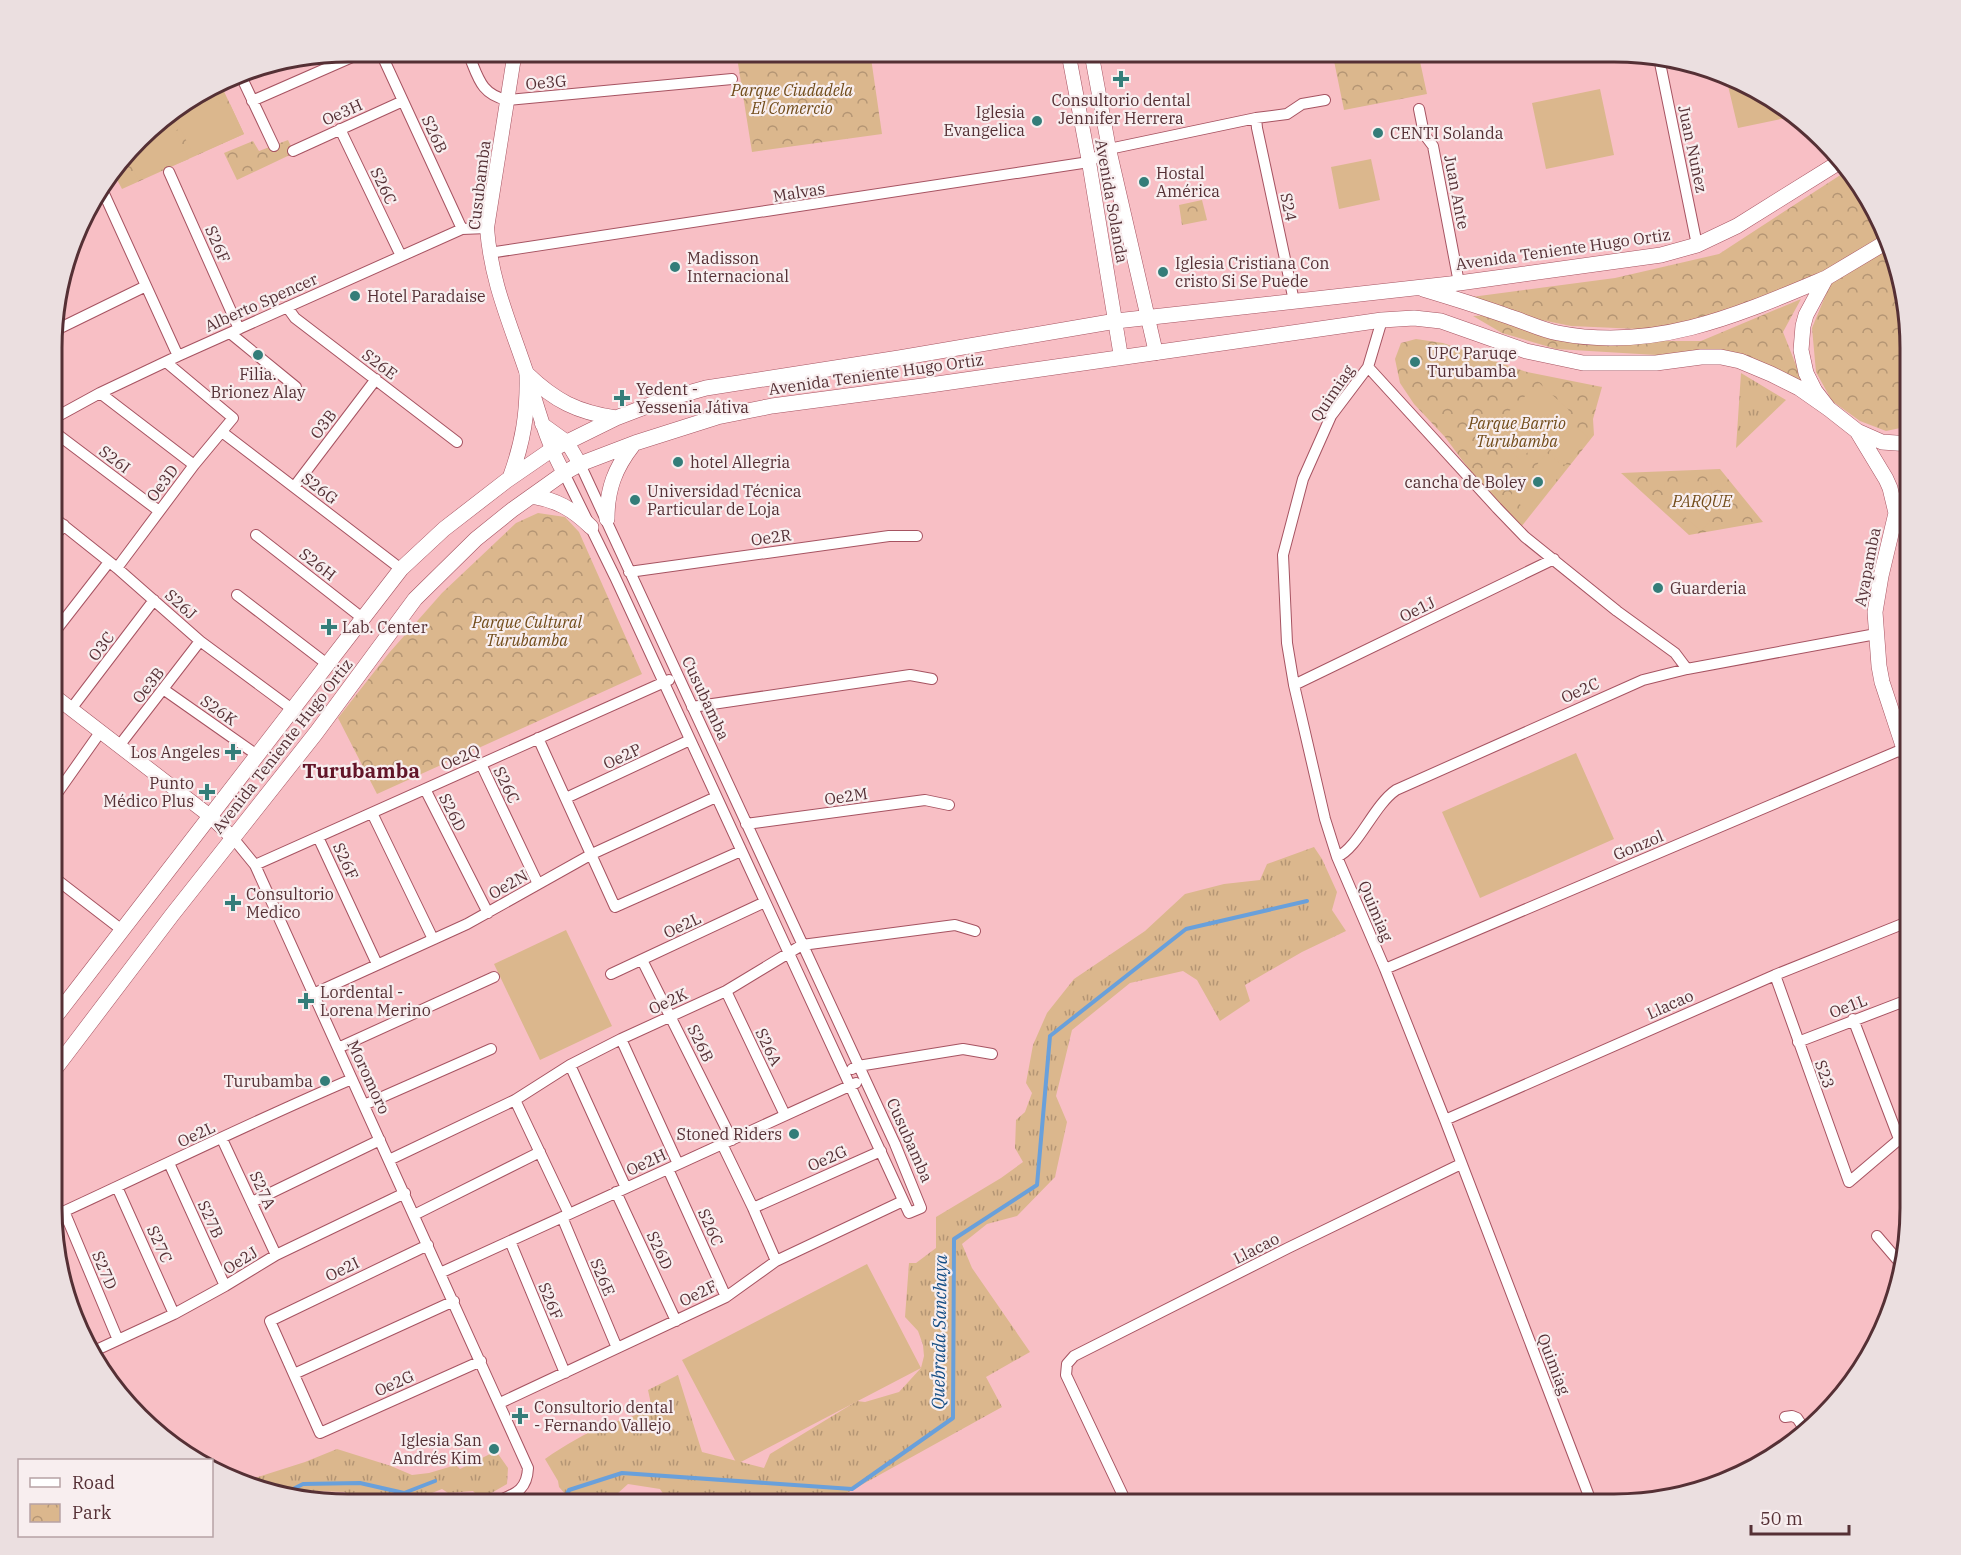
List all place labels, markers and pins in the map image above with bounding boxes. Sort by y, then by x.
marker: Consultorio dental Jennifer Herrera [1112,70,1130,88]
place label: Consultorio dental Jennifer Herrera [1051,90,1191,128]
place label: Iglesia Evangelica [944,102,1025,140]
marker: Iglesia Evangelica [1030,114,1044,128]
place label: CENTI Solanda [1390,123,1504,143]
marker: CENTI Solanda [1371,126,1385,140]
place label: Hostal América [1156,163,1220,201]
marker: Hostal América [1137,175,1151,189]
place label: Madisson Internacional [687,248,789,286]
place label: Iglesia Cristiana Con cristo Si Se Puede [1175,253,1329,291]
marker: Madisson Internacional [668,260,682,274]
marker: Iglesia Cristiana Con cristo Si Se Puede [1156,265,1170,279]
place label: Hotel Paradaise [367,286,486,306]
marker: Hotel Paradaise [348,289,362,303]
place label: UPC Paruqe Turubamba [1427,343,1517,381]
marker: Filia. Brionez Alay [251,348,265,362]
marker: UPC Paruqe Turubamba [1408,355,1422,369]
place label: Filia. Brionez Alay [210,364,306,402]
place label: Yedent - Yessenia Játiva [636,379,749,417]
marker: Yedent - Yessenia Játiva [613,389,631,407]
place label: hotel Allegria [690,452,791,472]
marker: hotel Allegria [671,455,685,469]
place label: cancha de Boley [1405,472,1526,492]
marker: cancha de Boley [1531,475,1545,489]
place label: Universidad Técnica Particular de Loja [647,481,802,519]
marker: Universidad Técnica Particular de Loja [628,493,642,507]
place label: Guarderia [1670,578,1747,598]
marker: Guarderia [1651,581,1665,595]
place label: Lab. Center [342,617,428,637]
marker: Lab. Center [320,618,338,636]
place label: Los Angeles [130,742,220,762]
marker: Los Angeles [224,743,242,761]
place label: Punto Médico Plus [103,773,194,811]
marker: Punto Médico Plus [198,783,216,801]
place label: Consultorio Medico [246,884,334,922]
marker: Consultorio Medico [224,894,242,912]
place label: Lordental - Lorena Merino [320,982,431,1020]
marker: Lordental - Lorena Merino [297,992,315,1010]
place label: Turubamba [223,1071,313,1091]
marker: Turubamba [318,1074,332,1088]
place label: Stoned Riders [677,1124,782,1144]
marker: Stoned Riders [787,1127,801,1141]
place label: Consultorio dental - Fernando Vallejo [534,1397,673,1435]
marker: Consultorio dental - Fernando Vallejo [511,1407,529,1425]
place label: Iglesia San Andrés Kim [392,1430,482,1468]
marker: Iglesia San Andrés Kim [487,1442,501,1456]

